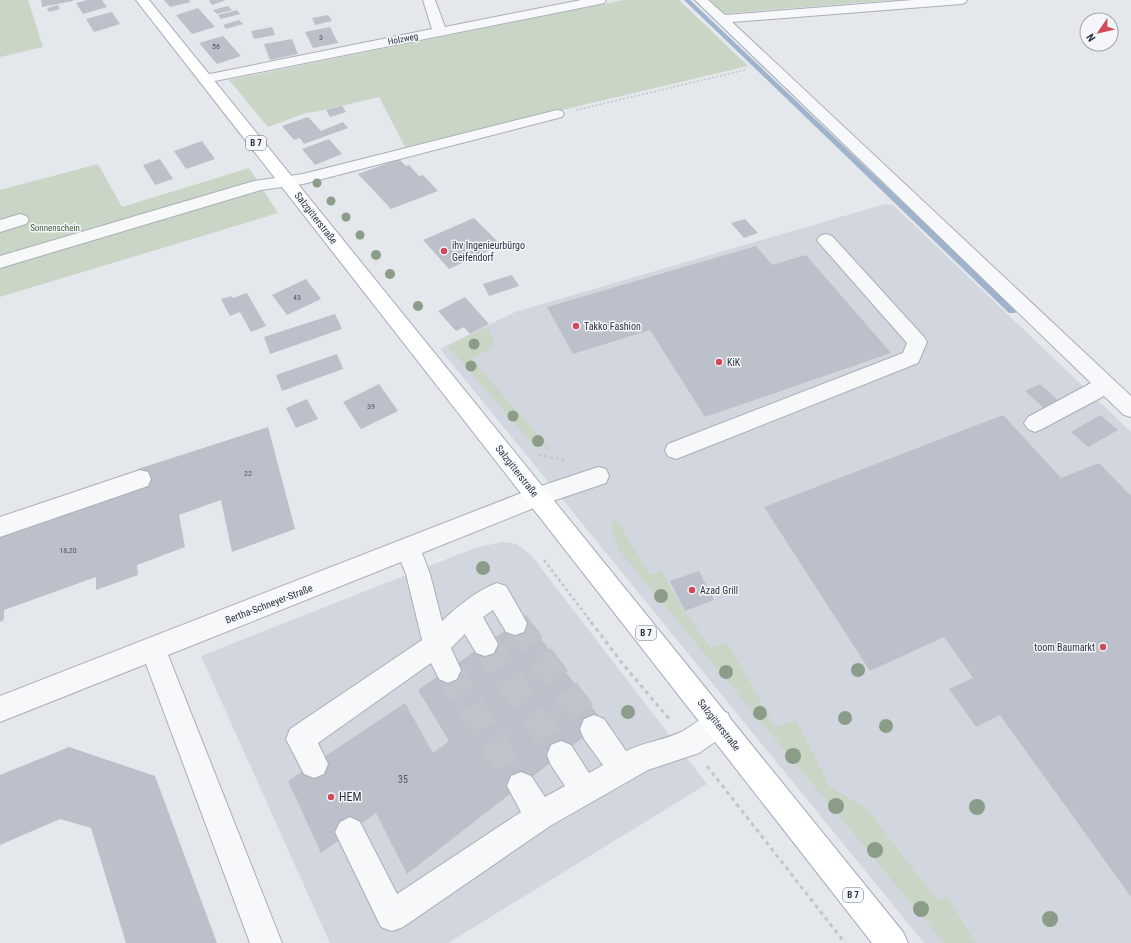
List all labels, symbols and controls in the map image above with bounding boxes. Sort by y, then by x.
north arrow [1079,12,1119,52]
street label: Holzweg [387,31,419,47]
text: N [1084,31,1098,44]
house number: 3 [319,33,323,42]
house number: 56 [212,42,220,51]
road number: B 7 [246,136,266,150]
street label: Salzgitterstraße [292,190,340,246]
park label: Sonnenschein [30,223,80,233]
place label: ihv Ingenieurbürgo Geifendorf [452,240,525,263]
marker: ihv Ingenieurbürgo Geifendorf [439,246,449,256]
house number: 43 [293,293,301,302]
marker: Takko Fashion [571,321,581,331]
place label: Takko Fashion [584,321,641,332]
marker: KiK [714,357,724,367]
place label: KiK [727,357,741,368]
house number: 39 [367,402,375,411]
street label: Salzgitterstraße [493,443,541,499]
house number: 22 [244,469,252,478]
house number: 18,20 [59,546,77,555]
street label: Bertha-Schneyer-Straße [224,582,314,626]
marker: Azad Grill [687,585,697,595]
place label: Azad Grill [700,585,738,596]
road number: B 7 [636,626,656,640]
place label: toom Baumarkt [1034,642,1095,653]
marker: toom Baumarkt [1098,642,1108,652]
street label: Salzgitterstraße [695,697,743,753]
house number: 35 [398,774,408,785]
place label: HEM [339,790,361,804]
marker: HEM [326,792,336,802]
road number: B 7 [843,888,863,902]

